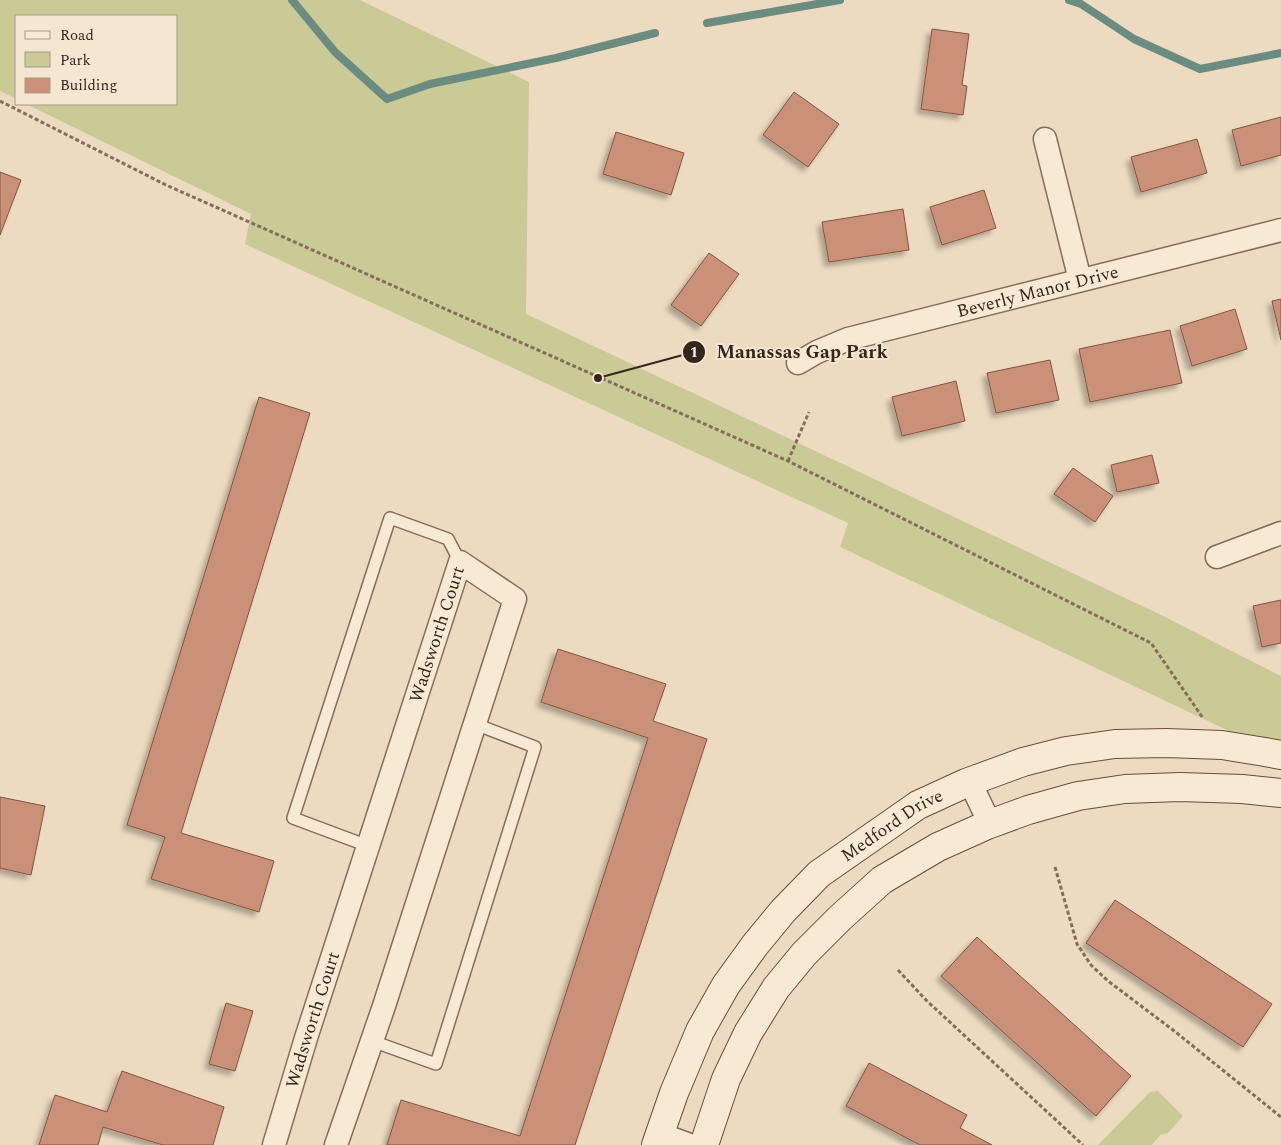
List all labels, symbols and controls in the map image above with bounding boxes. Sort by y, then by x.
legend [15,15,178,105]
text: Road [60,24,94,47]
text: Park [60,49,91,72]
text: Building [60,74,117,97]
street label: Beverly Manor Drive [954,258,1121,325]
callout: Manassas Gap Park [681,335,898,369]
text: Manassas Gap Park [716,338,888,367]
text: 1 [690,341,698,364]
street label: Wadsworth Court [402,563,472,706]
street label: Medford Drive [835,782,948,869]
street label: Wadsworth Court [279,948,347,1092]

